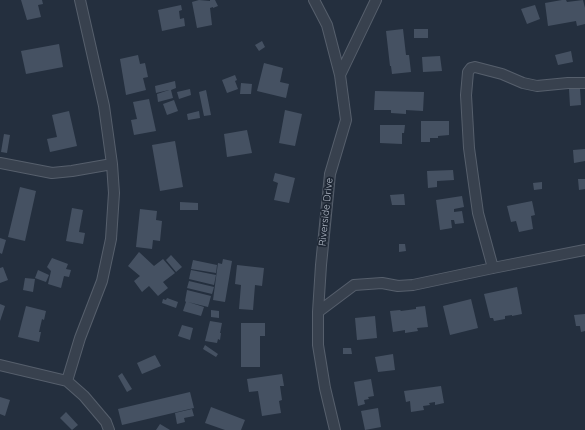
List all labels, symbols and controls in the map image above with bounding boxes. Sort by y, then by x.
street label: Riverside Drive [316,177,336,247]

